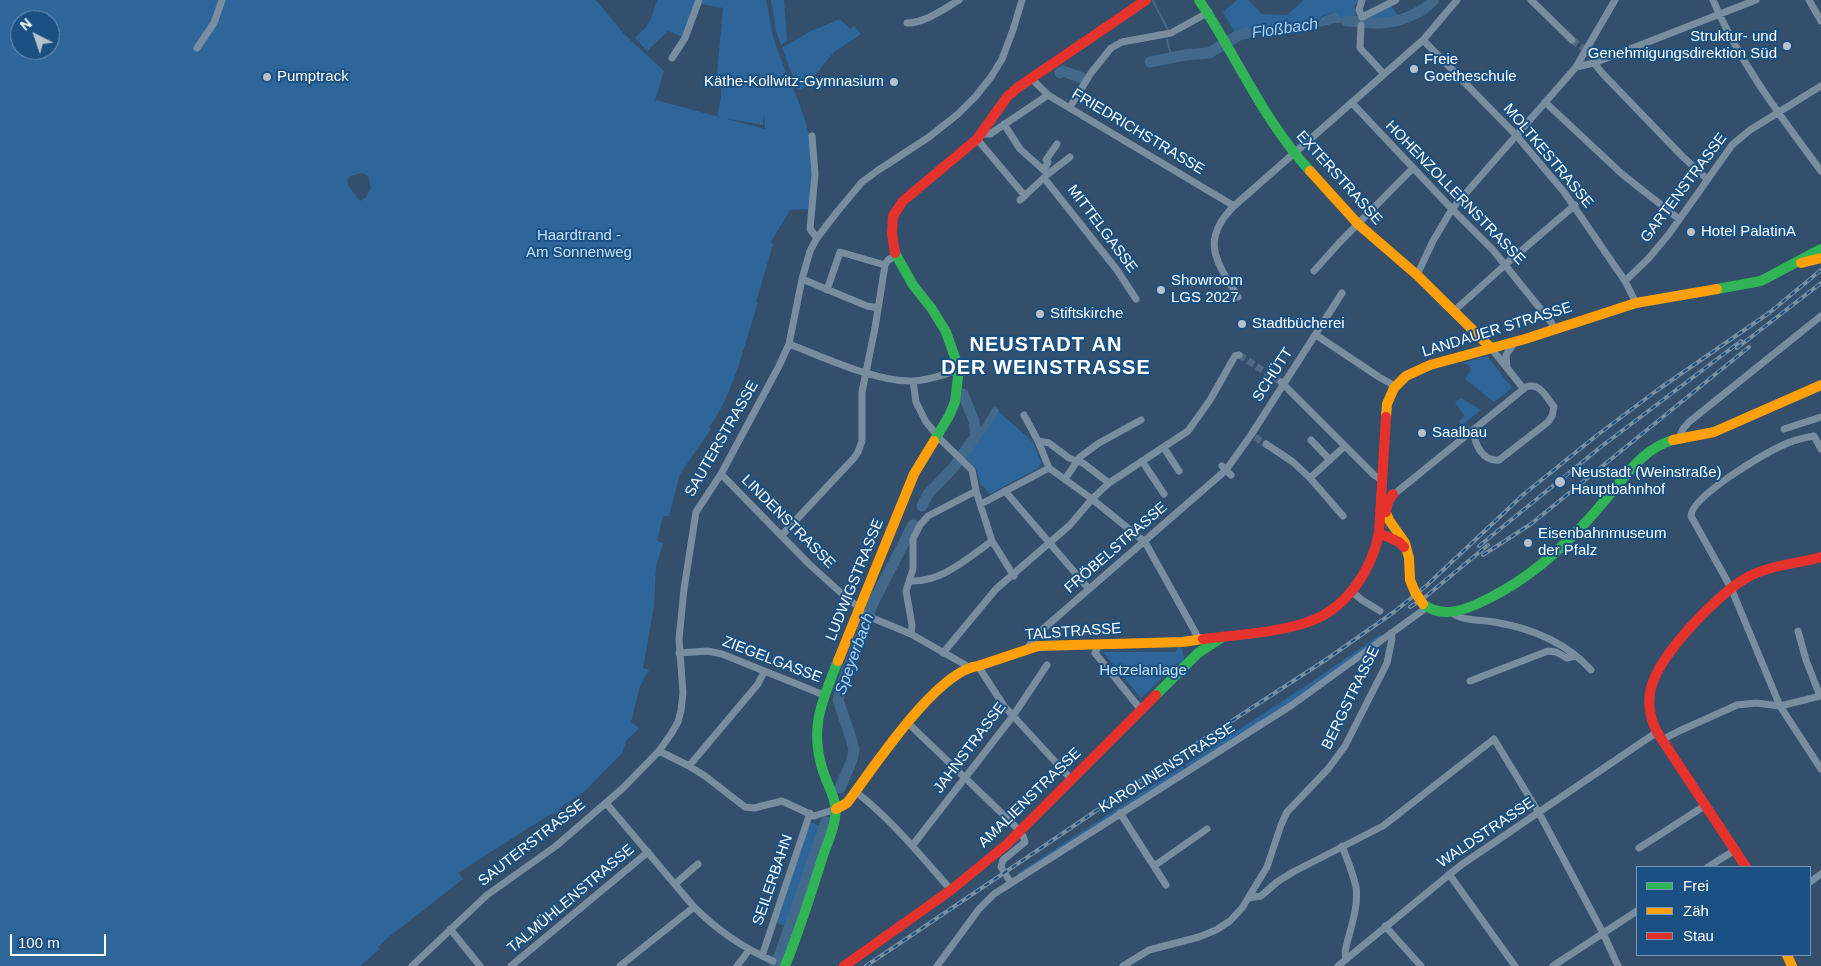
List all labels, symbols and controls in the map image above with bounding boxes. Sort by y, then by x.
north arrow [10,10,60,60]
text: N [17,15,35,34]
water label: Floßbach [1251,15,1319,43]
place label: Struktur- und Genehmigungsdirektion Süd [1588,28,1777,63]
marker: Struktur- und Genehmigungsdirektion Süd [1781,40,1793,52]
place label: Freie Goetheschule [1424,51,1517,86]
marker: Freie Goetheschule [1408,63,1420,75]
place label: Pumptrack [277,68,349,86]
marker: Pumptrack [261,71,273,83]
place label: Käthe-Kollwitz-Gymnasium [704,73,884,91]
marker: Käthe-Kollwitz-Gymnasium [888,76,900,88]
street label: FRIEDRICHSTRASSE [1068,85,1208,179]
street label: MOLTKESTRASSE [1499,100,1597,212]
street label: HOHENZOLLERNSTRASSE [1381,117,1529,269]
street label: EXTERSTRASSE [1292,127,1386,229]
street label: GARTENSTRASSE [1637,130,1731,246]
street label: MITTELGASSE [1063,182,1141,276]
place label: Hotel PalatinA [1701,223,1796,241]
marker: Hotel PalatinA [1685,226,1697,238]
park label: Haardtrand - Am Sonnenweg [526,227,632,262]
place label: Showroom LGS 2027 [1171,272,1243,307]
marker: Showroom LGS 2027 [1155,284,1167,296]
street label: LANDAUER STRASSE [1420,299,1574,361]
place label: Stiftskirche [1050,305,1123,323]
marker: Stiftskirche [1034,308,1046,320]
place label: Stadtbücherei [1252,315,1345,333]
marker: Stadtbücherei [1236,318,1248,330]
district label: NEUSTADT AN DER WEINSTRASSE [939,333,1153,380]
street label: SCHÜTT [1249,345,1297,405]
street label: SAUTERSTRASSE [681,378,763,500]
place label: Saalbau [1432,424,1487,442]
marker: Saalbau [1416,427,1428,439]
place label: Neustadt (Weinstraße) Hauptbahnhof [1571,464,1722,499]
street label: LINDENSTRASSE [737,471,839,573]
marker: Neustadt (Weinstraße) Hauptbahnhof [1553,475,1567,489]
street label: FRÖBELSTRASSE [1061,499,1171,597]
street label: LUDWIGSTRASSE [822,516,888,644]
place label: Eisenbahnmuseum der Pfalz [1538,525,1666,560]
marker: Eisenbahnmuseum der Pfalz [1522,537,1534,549]
water label: Speyerbach [831,611,879,697]
street label: TALSTRASSE [1024,620,1122,644]
street label: ZIEGELGASSE [720,633,824,687]
street label: BERGSTRASSE [1318,643,1384,753]
park label: Hetzelanlage [1099,662,1187,680]
street label: JAHNSTRASSE [930,699,1010,797]
street label: KAROLINENSTRASSE [1096,719,1238,817]
street label: AMALIENSTRASSE [975,744,1085,852]
street label: WALDSTRASSE [1434,794,1538,872]
street label: SAUTERSTRASSE [475,796,589,890]
street label: SEILERBAHN [749,832,797,928]
street label: TALMÜHLENSTRASSE [504,841,638,957]
legend [1636,866,1811,956]
text: Frei [1683,877,1709,894]
text: Zäh [1683,902,1709,919]
scale bar [12,924,109,956]
text: Stau [1683,927,1714,944]
text: 100 m [18,934,60,951]

